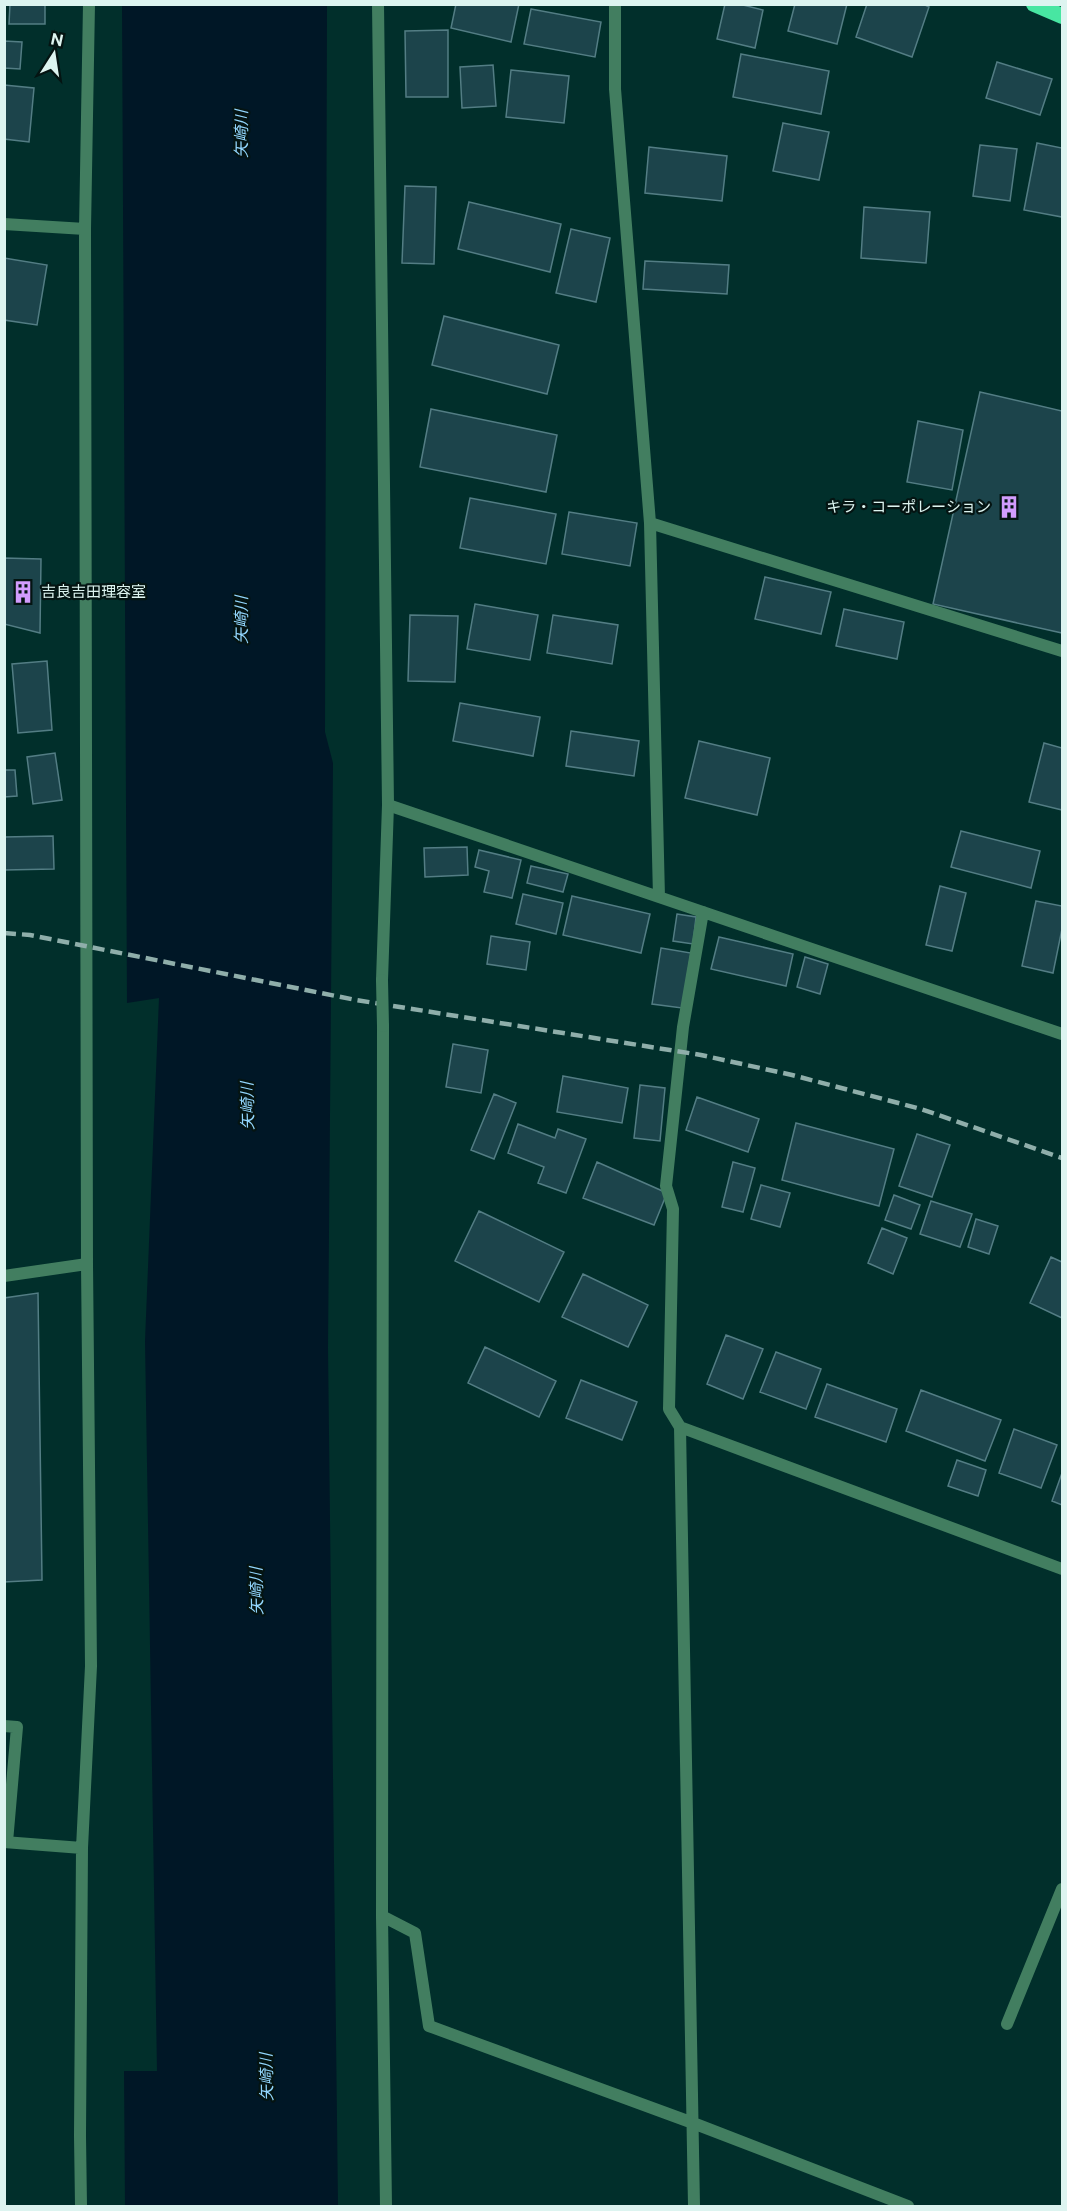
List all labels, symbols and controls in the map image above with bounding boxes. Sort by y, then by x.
north arrow [24,24,84,84]
text: N [49,29,65,50]
water label: 矢崎川 [232,108,251,158]
building icon: キラ・コーポレーション [996,494,1022,520]
place label: キラ・コーポレーション [826,498,991,515]
building icon: 吉良吉田理容室 [10,579,36,605]
place label: 吉良吉田理容室 [41,583,146,600]
water label: 矢崎川 [232,594,251,644]
water label: 矢崎川 [238,1080,257,1130]
water label: 矢崎川 [247,1565,266,1615]
water label: 矢崎川 [257,2051,276,2101]

